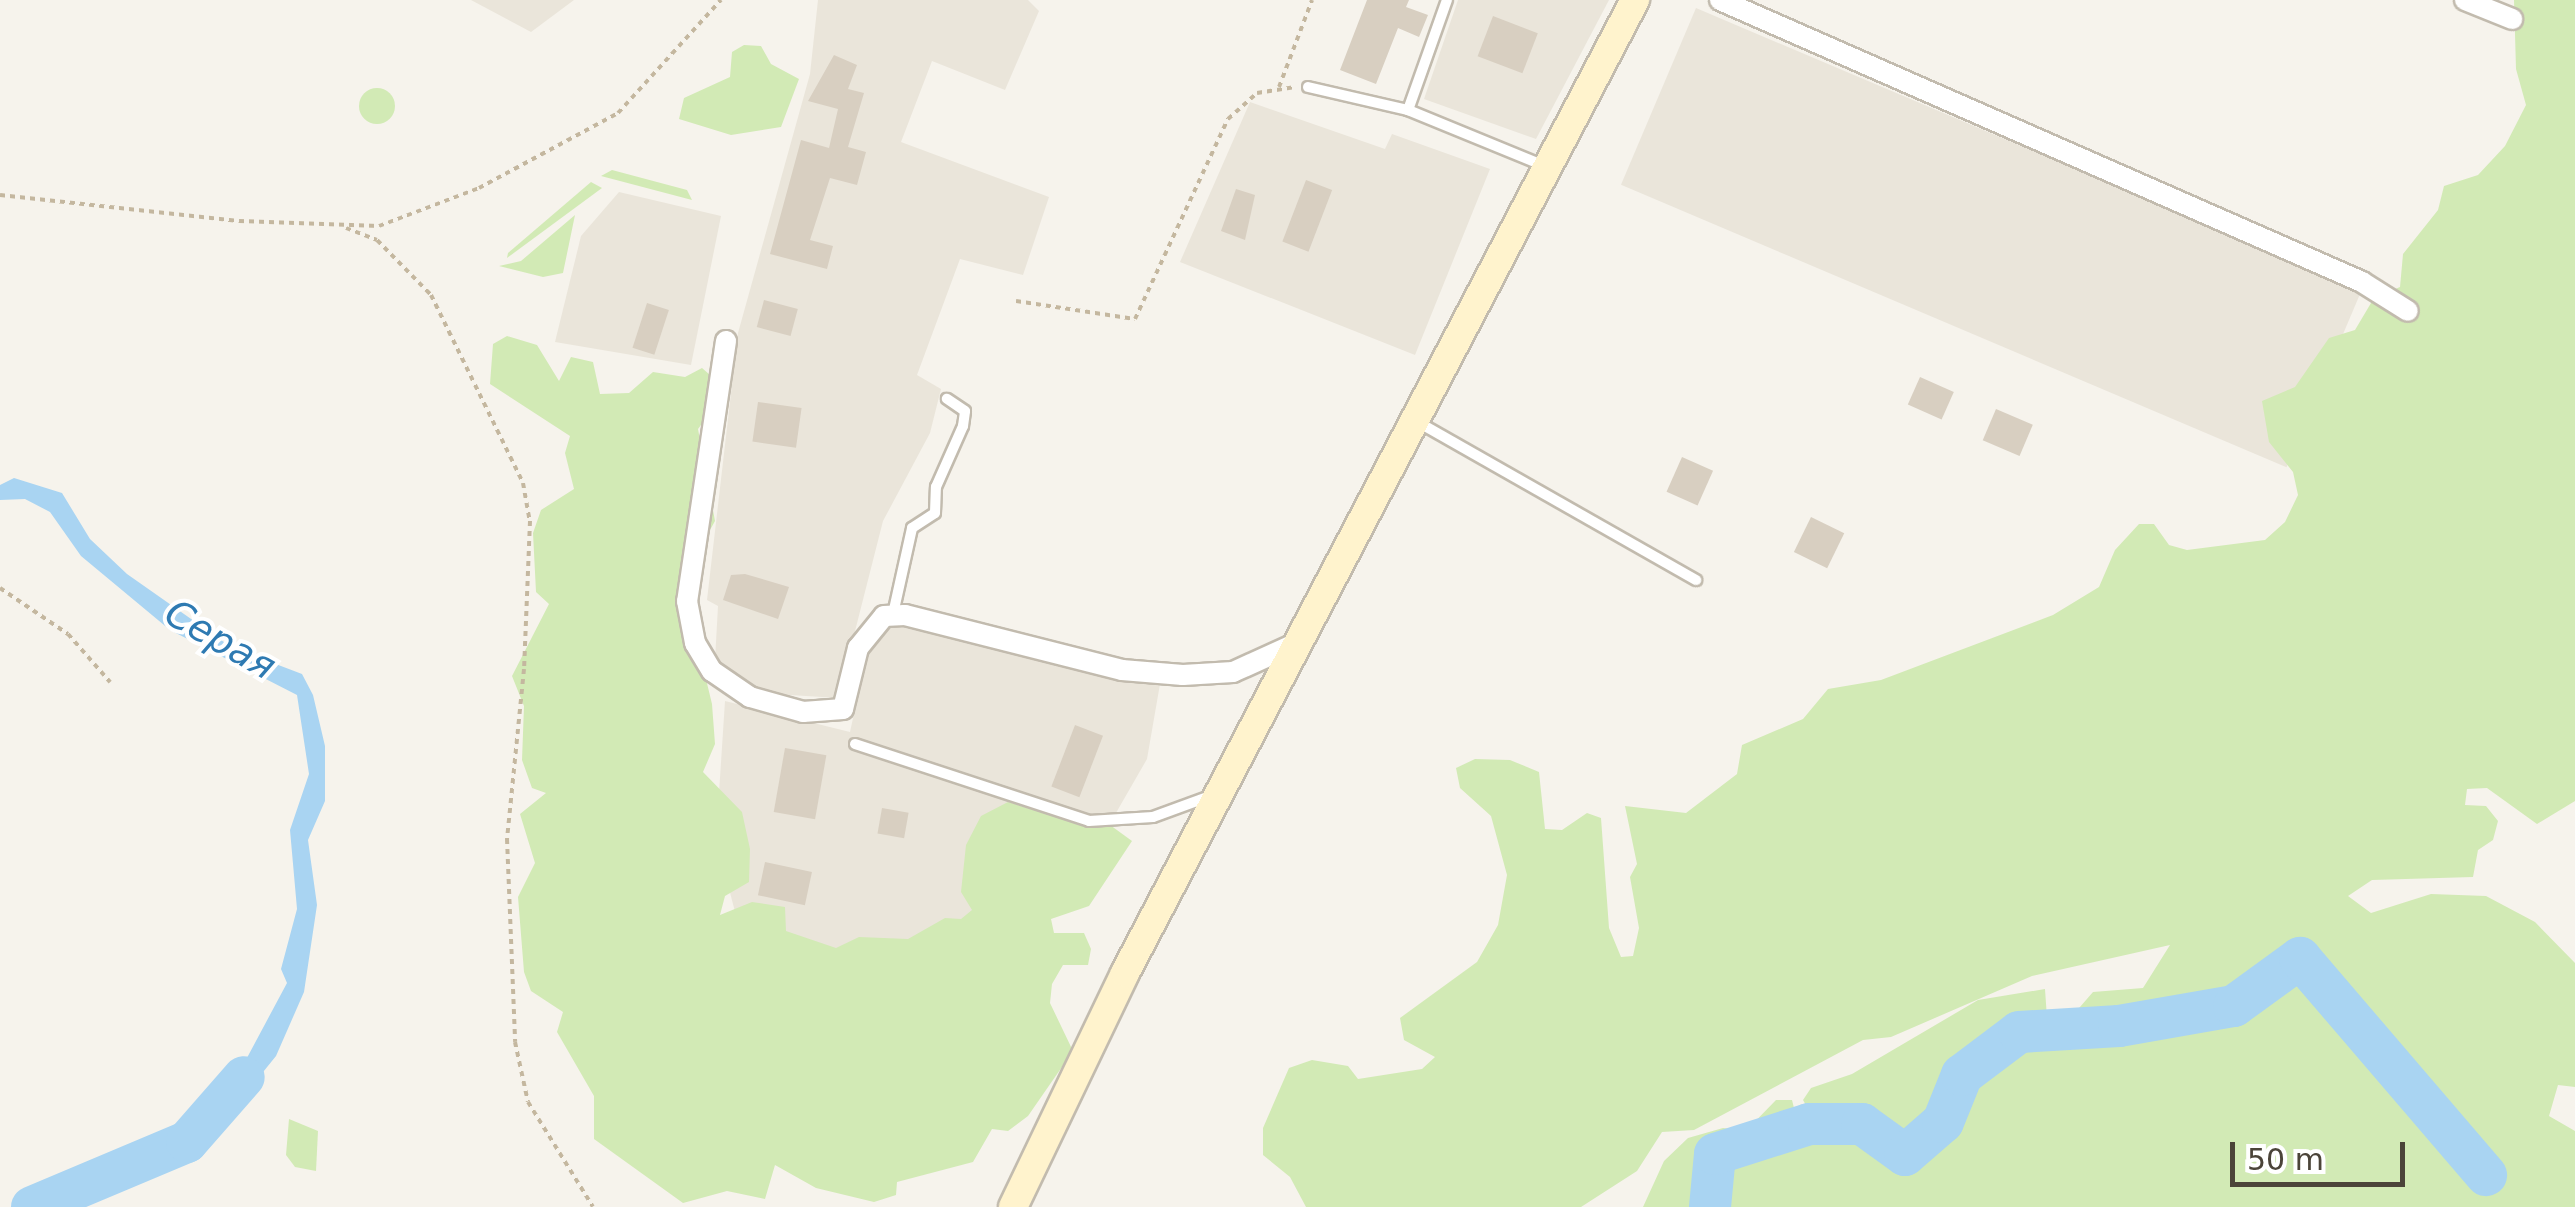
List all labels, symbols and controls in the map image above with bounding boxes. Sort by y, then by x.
water label: Серая [157,590,283,690]
scale bar [2235,1122,2410,1184]
text: 50 m [2247,1142,2324,1177]

